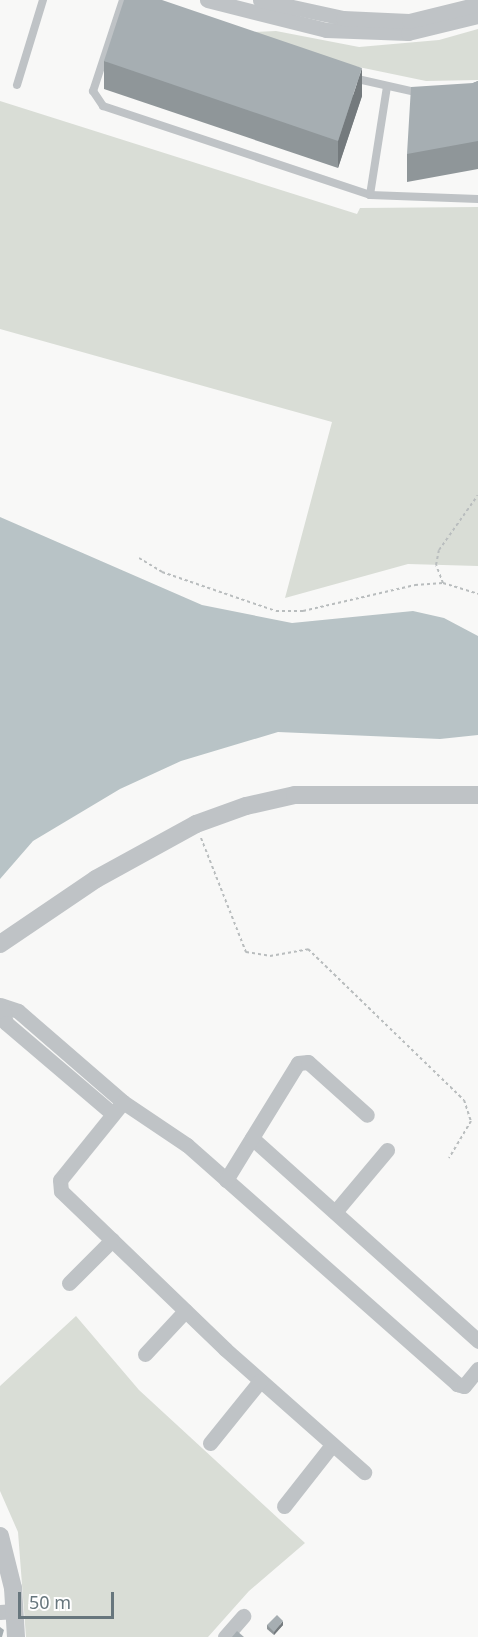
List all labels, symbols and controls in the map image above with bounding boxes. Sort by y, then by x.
scale bar [21,1580,117,1618]
text: 50 m [29,1590,71,1614]

